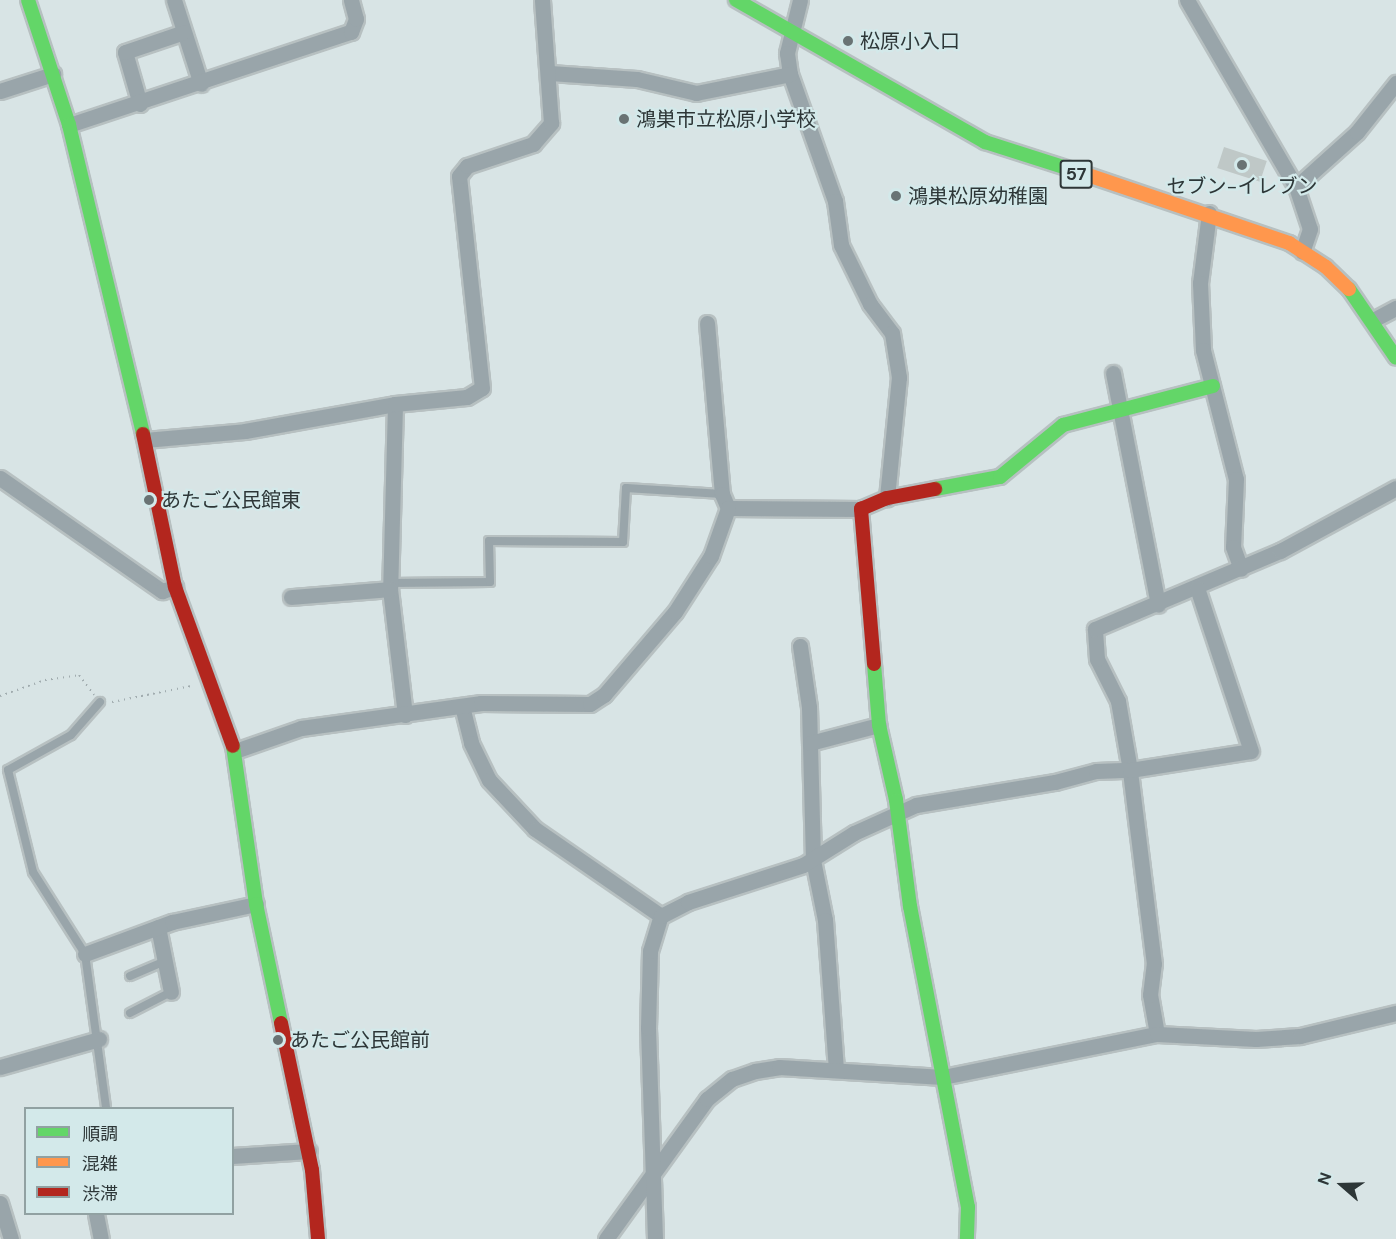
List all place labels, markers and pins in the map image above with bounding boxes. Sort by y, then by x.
place label: 松原小入口 [860,29,960,53]
marker: 松原小入口 [841,34,855,48]
place label: 鴻巣市立松原小学校 [636,107,816,131]
marker: 鴻巣市立松原小学校 [617,112,631,126]
marker: セブン-イレブン [1235,158,1249,172]
place label: セブン-イレブン [1167,174,1317,198]
place label: 鴻巣松原幼稚園 [908,184,1048,208]
marker: 鴻巣松原幼稚園 [889,189,903,203]
place label: あたご公民館東 [161,488,301,512]
marker: あたご公民館東 [142,493,156,507]
place label: あたご公民館前 [290,1028,430,1052]
marker: あたご公民館前 [271,1033,285,1047]

